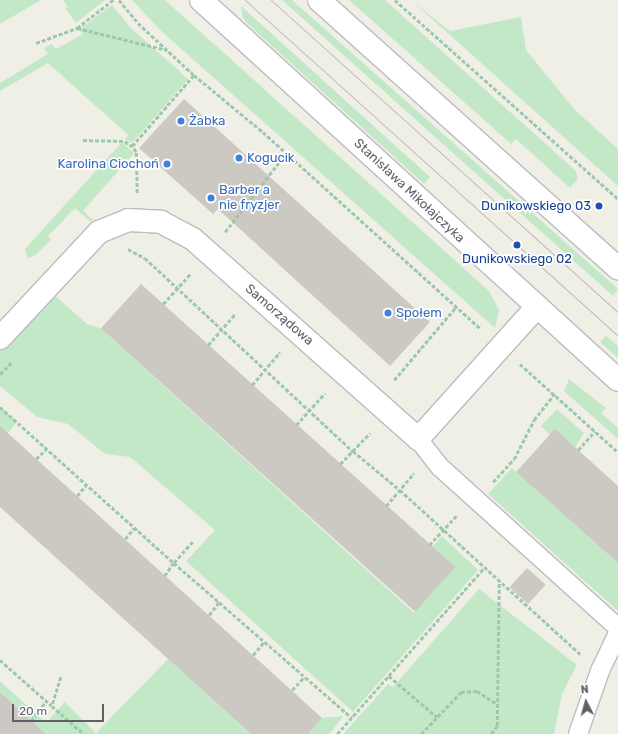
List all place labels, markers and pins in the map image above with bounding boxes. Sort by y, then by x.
place label: Żabka [189,113,225,129]
marker: Żabka [176,116,186,126]
place label: Kogucik [247,150,295,166]
marker: Kogucik [234,153,244,163]
place label: Karolina Ciochoń [58,156,159,172]
marker: Karolina Ciochoń [162,159,172,169]
place label: Barber a nie fryzjer [219,183,280,214]
marker: Barber a nie fryzjer [206,193,216,203]
place label: Dunikowskiego 03 [481,198,591,214]
marker: Dunikowskiego 03 [594,201,604,211]
marker: Dunikowskiego 02 [512,240,522,250]
place label: Dunikowskiego 02 [462,251,572,267]
place label: Społem [396,305,442,321]
marker: Społem [383,308,393,318]

